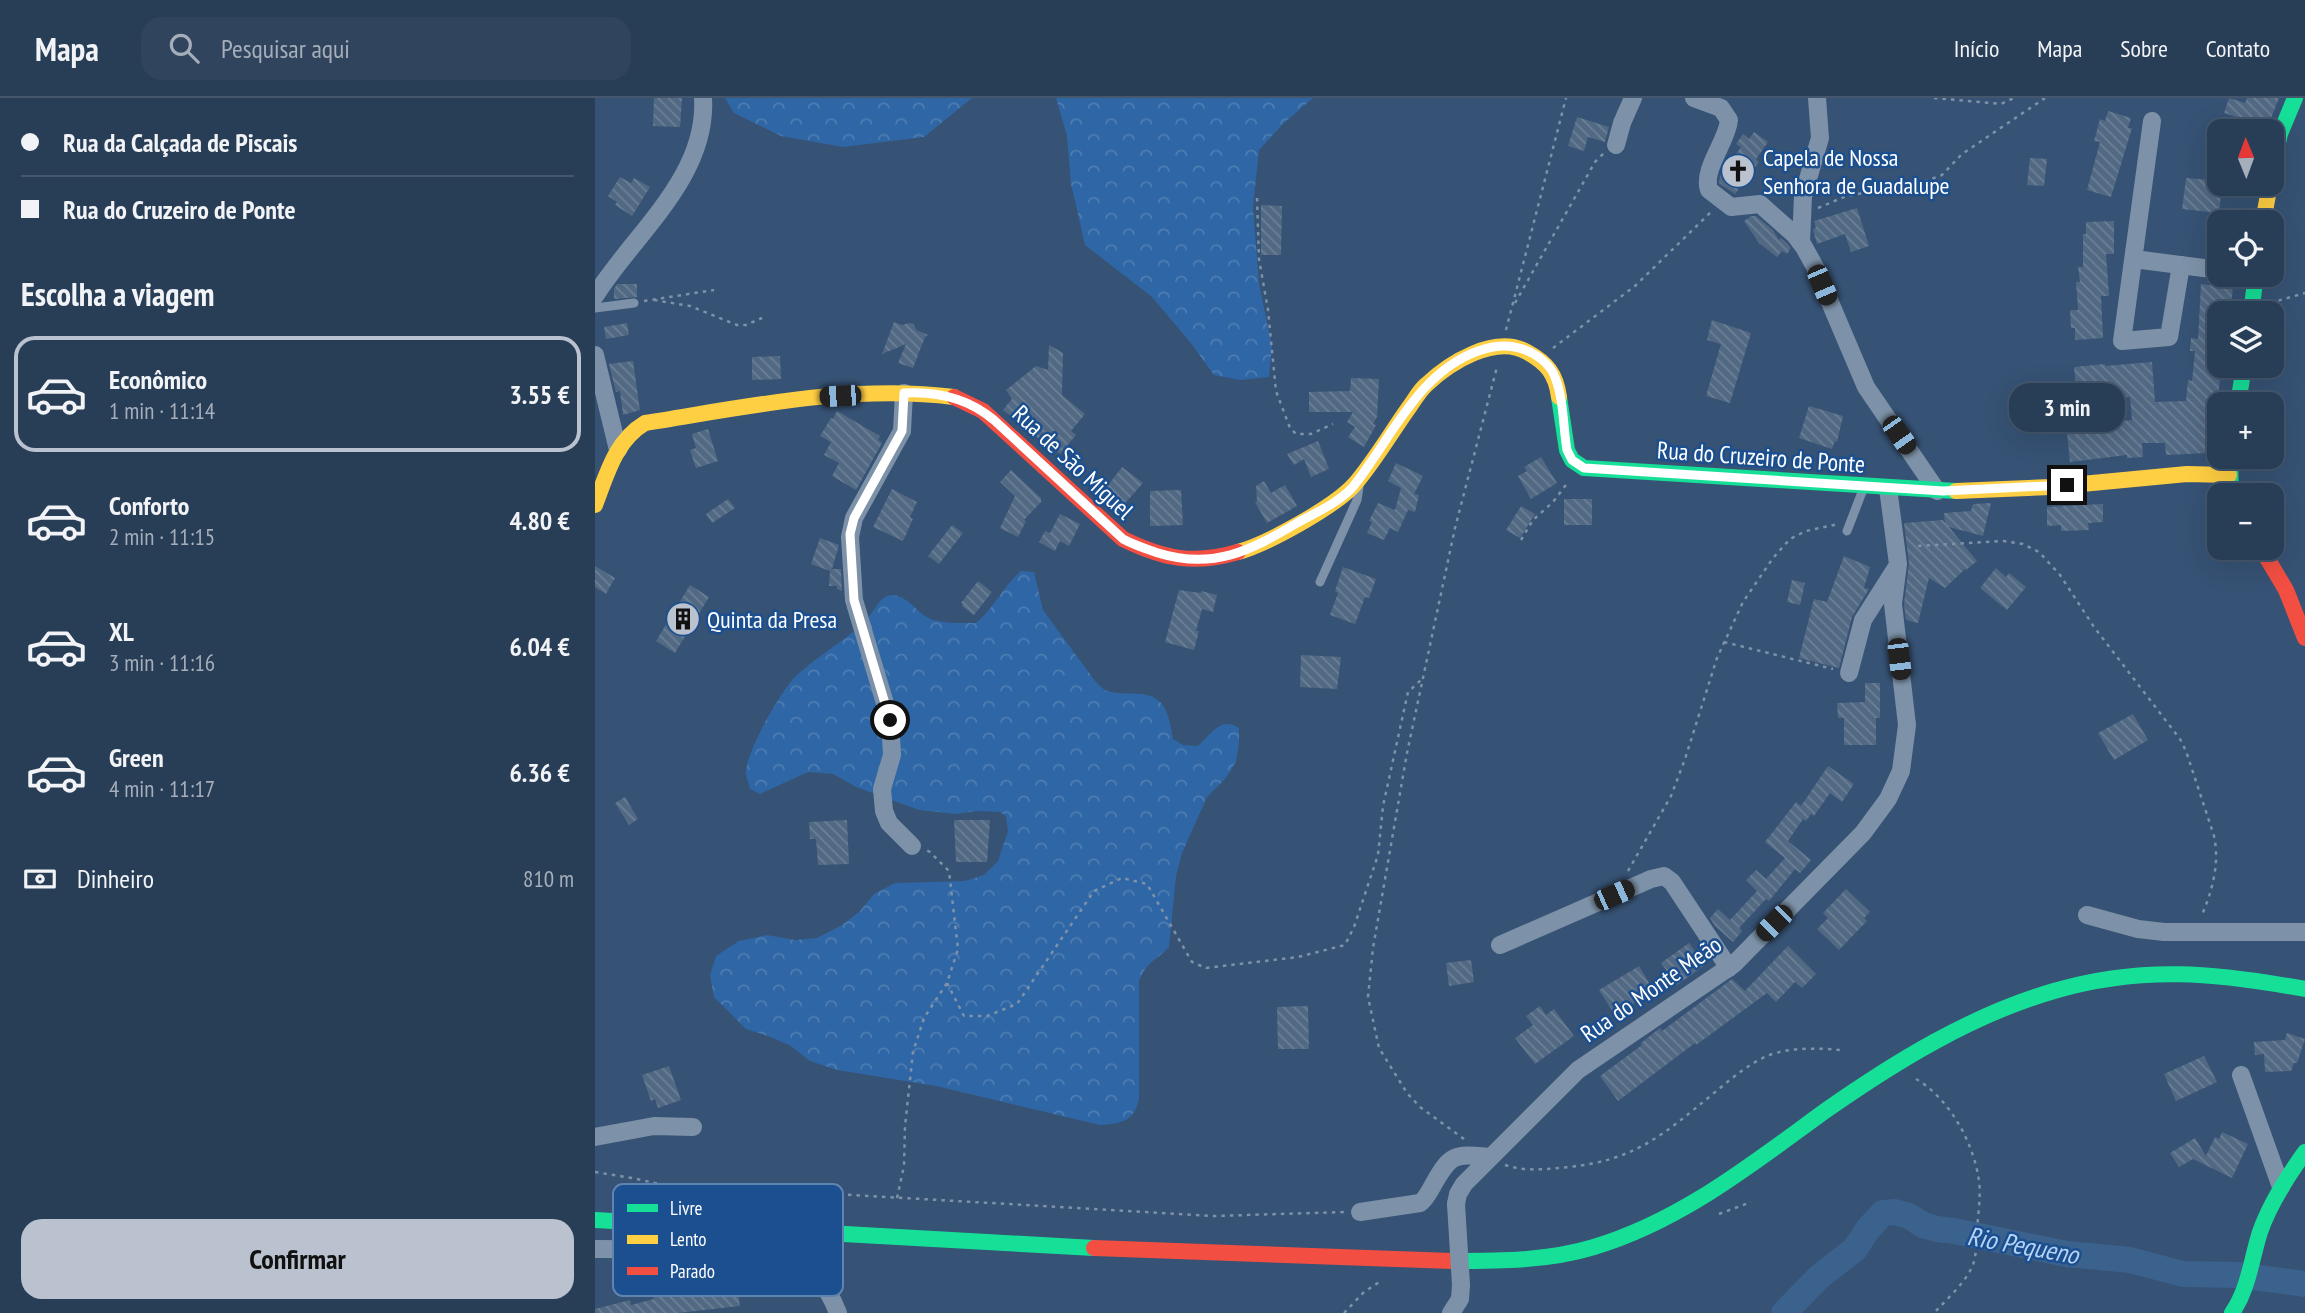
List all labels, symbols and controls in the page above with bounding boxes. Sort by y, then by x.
search box [141,17,631,80]
text: Mapa [35,27,99,70]
icon: search [165,29,203,67]
text: Pesquisar aqui [221,32,350,65]
text: Início [1954,33,1999,64]
text: Mapa [2037,33,2082,64]
text: Sobre [2120,33,2168,64]
text: Contato [2206,33,2270,64]
north arrow [2207,119,2284,196]
map controls [2207,119,2284,560]
text: Rua da Calçada de Piscais [63,126,297,159]
place label: Capela de Nossa Senhora de Guadalupe [1763,142,1949,201]
church icon: Capela de Nossa Senhora de Guadalupe [1719,152,1757,190]
text: Rua do Cruzeiro de Ponte [63,193,296,226]
button: locate [2207,210,2284,287]
car [1805,262,1840,308]
text: Escolha a viagem [21,273,214,315]
button: layers [2207,301,2284,378]
icon: car [25,363,88,426]
text: Econômico [109,363,207,396]
text: 3.55 € [509,378,570,411]
car [819,384,862,408]
callout: 3 min [2009,384,2125,432]
button: + [2207,392,2284,469]
text: 3 min [2044,393,2090,422]
text: 1 min · 11:14 [109,396,215,425]
street label: Rua de São Miguel [1006,398,1140,526]
car [1879,412,1920,458]
street label: Rua do Cruzeiro de Ponte [1656,434,1866,480]
route end [2051,469,2083,501]
button: − [2207,483,2284,560]
icon: car [25,489,88,552]
text: Conforto [109,489,189,522]
text: 4.80 € [509,504,570,537]
text: 2 min · 11:15 [109,522,215,551]
building icon: Quinta da Presa [664,600,702,638]
place label: Quinta da Presa [707,604,837,635]
icon: car [25,615,88,678]
text: XL [109,615,134,648]
text: 6.04 € [509,630,570,663]
car [1887,637,1912,681]
text: 3 min · 11:16 [109,648,215,677]
route start [874,704,906,736]
icon: car [25,741,88,804]
text: Green [109,741,164,774]
text: 6.36 € [509,756,570,789]
text: 4 min · 11:17 [109,774,215,803]
icon: cash [21,860,59,898]
text: Dinheiro [77,862,154,895]
text: 810 m [523,864,574,893]
car [1591,877,1638,913]
car [1752,901,1797,945]
street label: Rua do Monte Meão [1574,929,1728,1049]
legend [613,1184,843,1296]
text: Livre [670,1196,703,1220]
button: Confirmar [21,1219,574,1299]
water label: Rio Pequeno [1965,1219,2083,1271]
text: Lento [670,1227,707,1251]
text: Parado [670,1259,715,1283]

